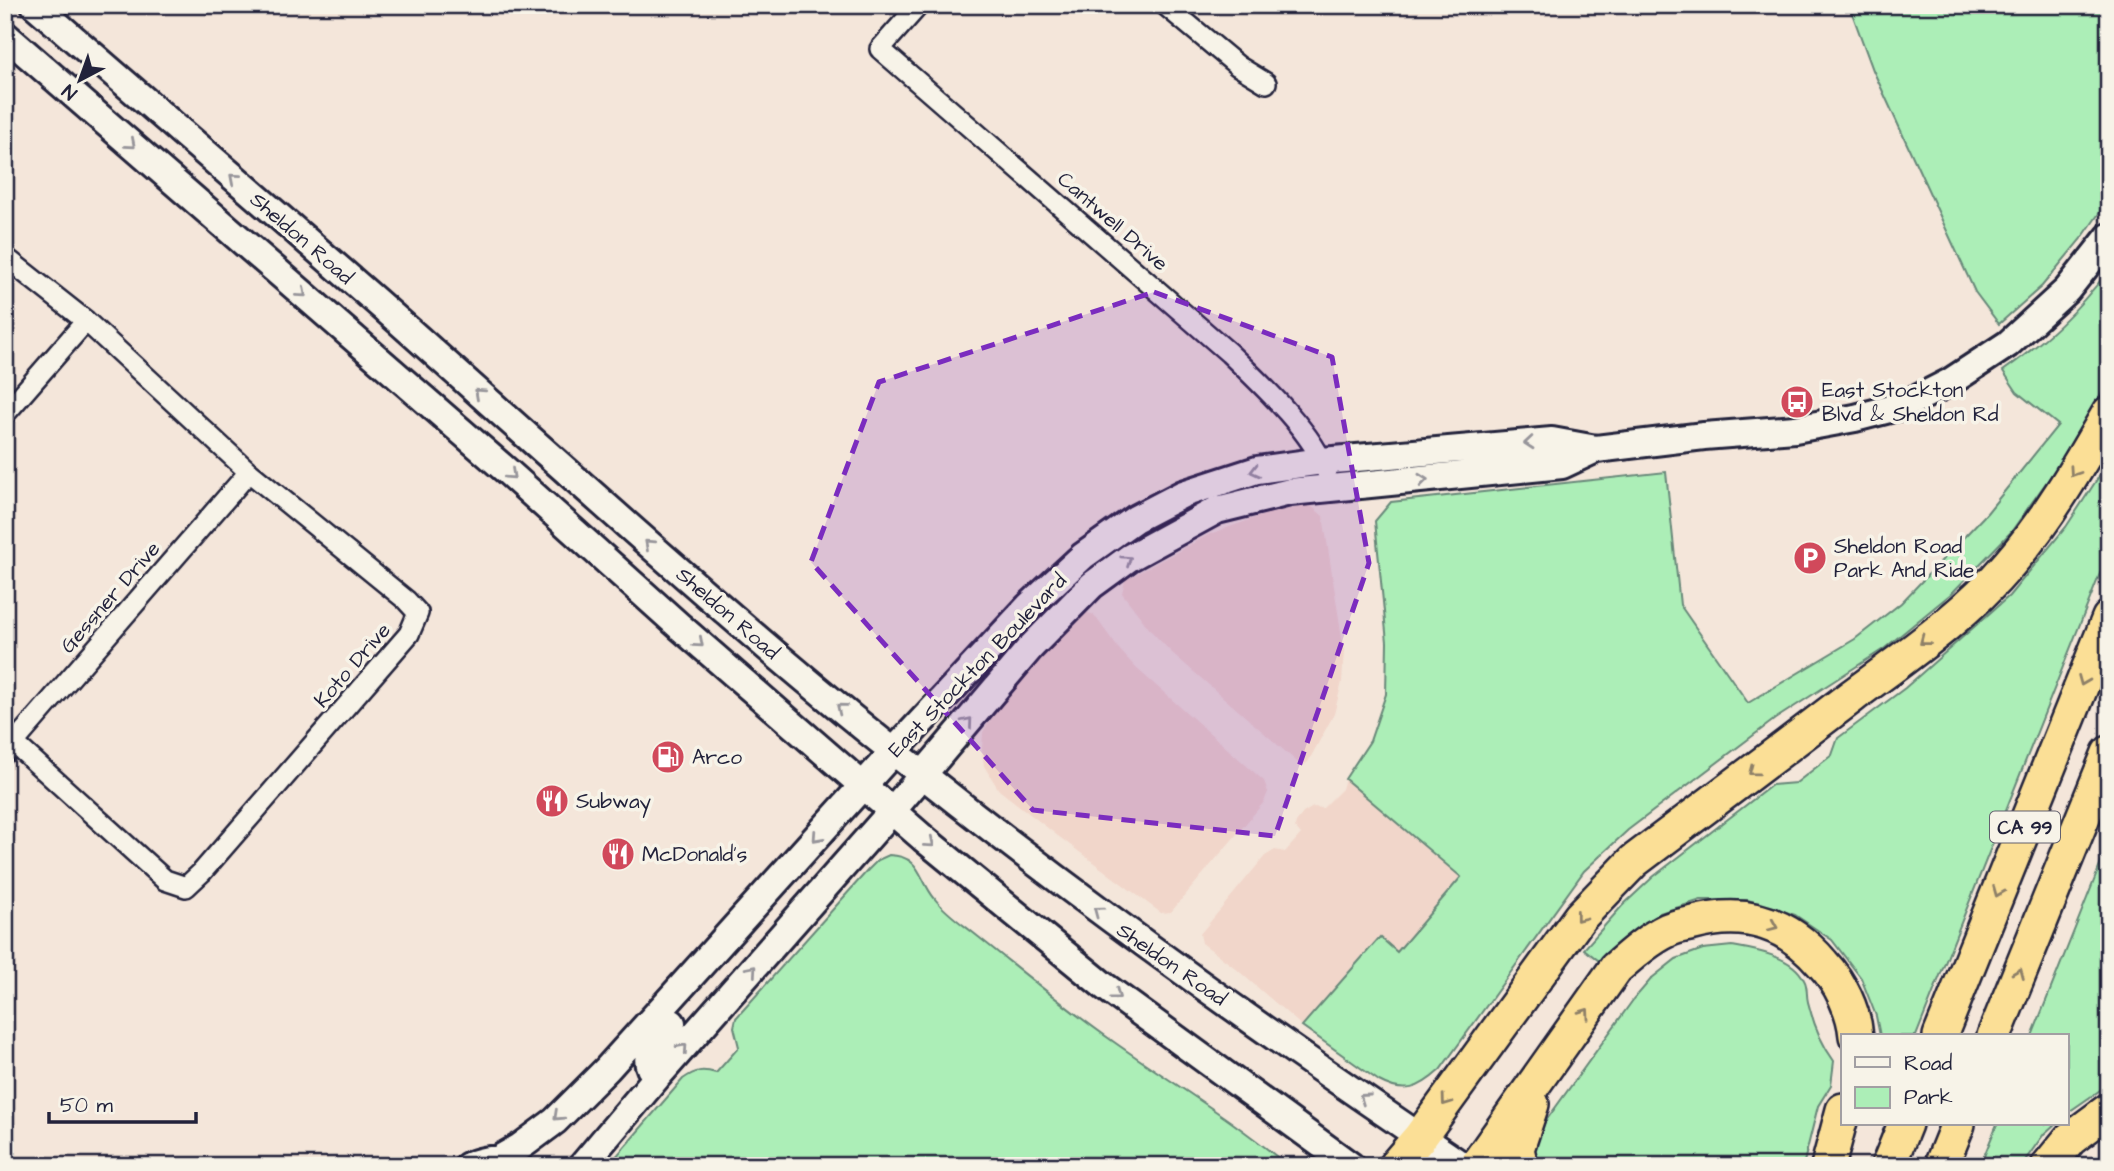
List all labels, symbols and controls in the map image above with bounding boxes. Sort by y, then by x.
north arrow [46,46,116,116]
text: N [56,78,83,106]
one-way arrow [122,136,135,148]
street label: Cantwell Drive [1051,165,1174,278]
one-way arrow [230,174,243,187]
street label: Sheldon Road [244,185,360,292]
one-way arrow [294,285,307,297]
place label: East Stockton Blvd & Sheldon Rd [1822,376,1999,429]
bus stop icon: East Stockton Blvd & Sheldon Rd [1778,383,1816,421]
one-way arrow [474,389,487,401]
one-way arrow [1523,435,1534,450]
one-way arrow [1249,463,1261,477]
one-way arrow [2070,464,2082,477]
one-way arrow [503,467,516,479]
one-way arrow [1417,472,1429,487]
place label: Sheldon Road Park And Ride [1834,532,1974,585]
street label: Gessner Drive [54,535,167,659]
parking icon: Sheldon Road Park And Ride [1791,539,1829,577]
one-way arrow [644,540,657,552]
one-way arrow [1119,556,1132,569]
street label: Sheldon Road [670,560,786,667]
street label: East Stockton Boulevard [882,567,1073,764]
street label: Koto Drive [307,617,397,714]
one-way arrow [1920,633,1933,645]
one-way arrow [691,635,704,647]
one-way arrow [2078,675,2092,687]
one-way arrow [836,703,848,716]
one-way arrow [960,717,972,730]
fuel station icon: Arco [649,738,687,776]
place label: Arco [692,743,742,772]
one-way arrow [1748,763,1761,775]
restaurant icon: Subway [533,782,571,820]
place label: Subway [576,787,652,818]
road number: CA 99 [1990,812,2060,842]
one-way arrow [813,828,826,841]
restaurant icon: McDonald's [599,835,637,873]
one-way arrow [921,835,934,847]
place label: McDonald's [642,840,747,869]
one-way arrow [1993,886,2007,898]
one-way arrow [1093,906,1106,919]
one-way arrow [1576,909,1588,922]
street label: Sheldon Road [1111,916,1233,1013]
one-way arrow [1766,918,1778,932]
one-way arrow [744,965,757,978]
one-way arrow [2011,968,2025,980]
one-way arrow [1108,987,1121,999]
one-way arrow [1577,1008,1589,1021]
legend [1841,1034,2068,1126]
one-way arrow [675,1043,687,1056]
text: Road [1904,1049,1952,1078]
scale bar [49,1080,196,1124]
text: Park [1904,1083,1953,1112]
text: 50 m [60,1091,114,1120]
one-way arrow [1442,1093,1454,1106]
one-way arrow [1359,1094,1372,1106]
one-way arrow [553,1108,566,1121]

